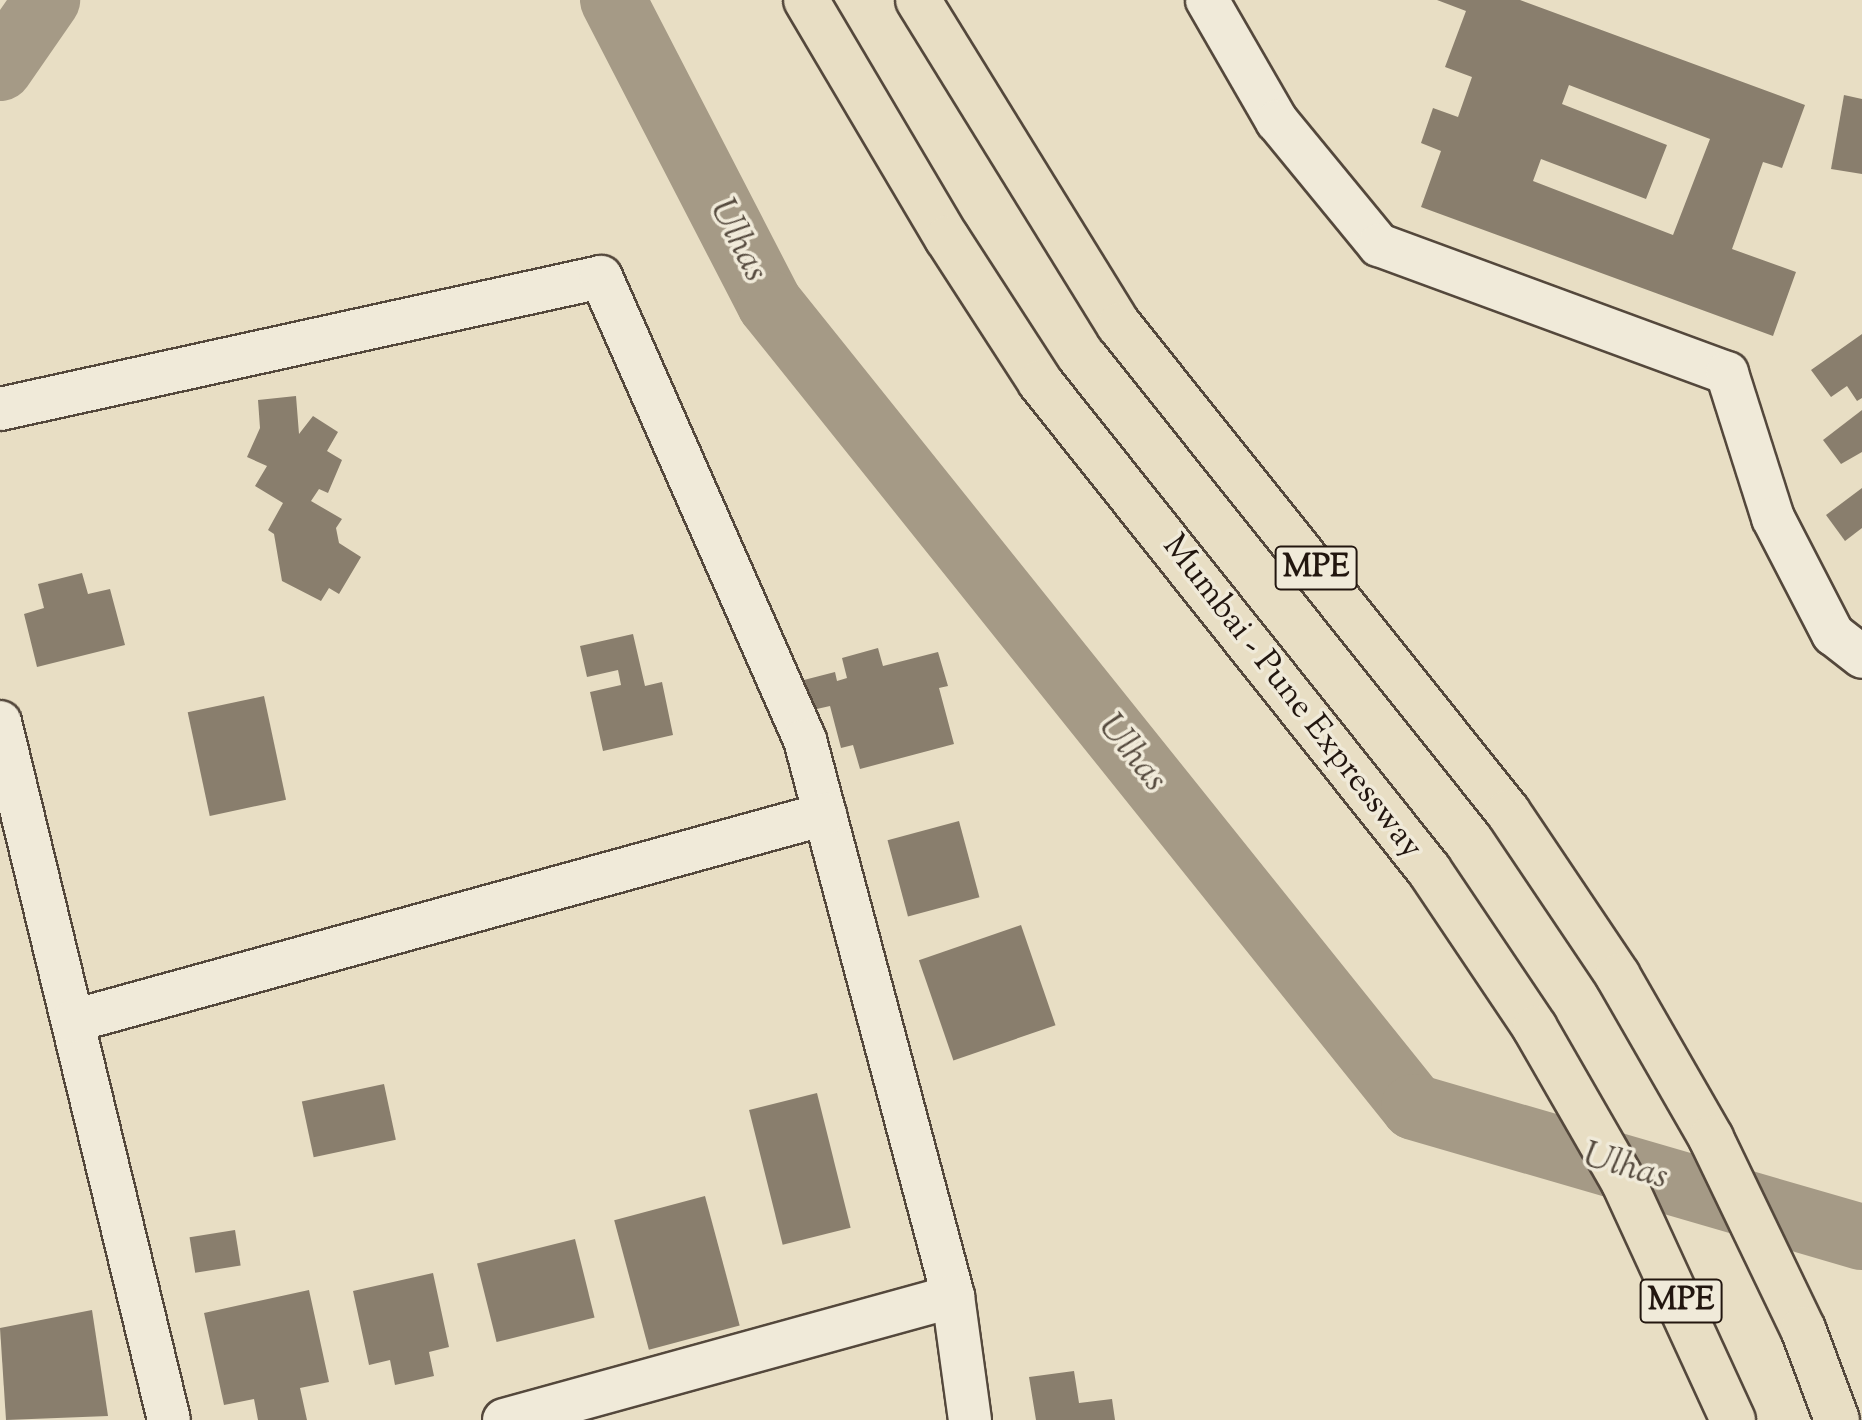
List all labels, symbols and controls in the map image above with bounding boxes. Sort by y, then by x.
water label: Ulhas [698,193,776,289]
street label: Mumbai - Pune Expressway [1153,527,1431,867]
road number: MPE [1274,540,1358,596]
water label: Ulhas [1087,707,1175,801]
water label: Ulhas [1578,1135,1672,1201]
road number: MPE [1639,1273,1723,1329]

